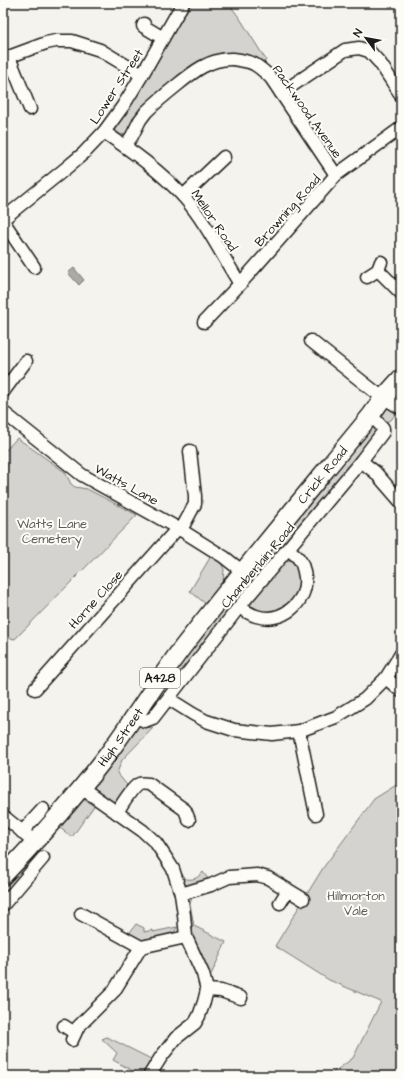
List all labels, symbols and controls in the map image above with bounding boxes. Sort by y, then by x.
north arrow [346,18,386,58]
text: N [350,26,366,40]
street label: Lower Street [86,45,148,128]
street label: Packwood Avenue [268,61,346,162]
street label: Browning Road [251,171,326,251]
street label: Mellor Road [187,186,242,255]
street label: Crick Road [294,442,352,508]
street label: Watts Lane [91,460,162,510]
park label: Watts Lane Cemetery [17,515,87,549]
street label: Chamberlain Road [217,519,299,612]
street label: Horne Close [65,566,127,633]
road number: A428 [140,668,180,688]
street label: High Street [94,704,148,771]
park label: Hillmorton Vale [327,887,385,920]

